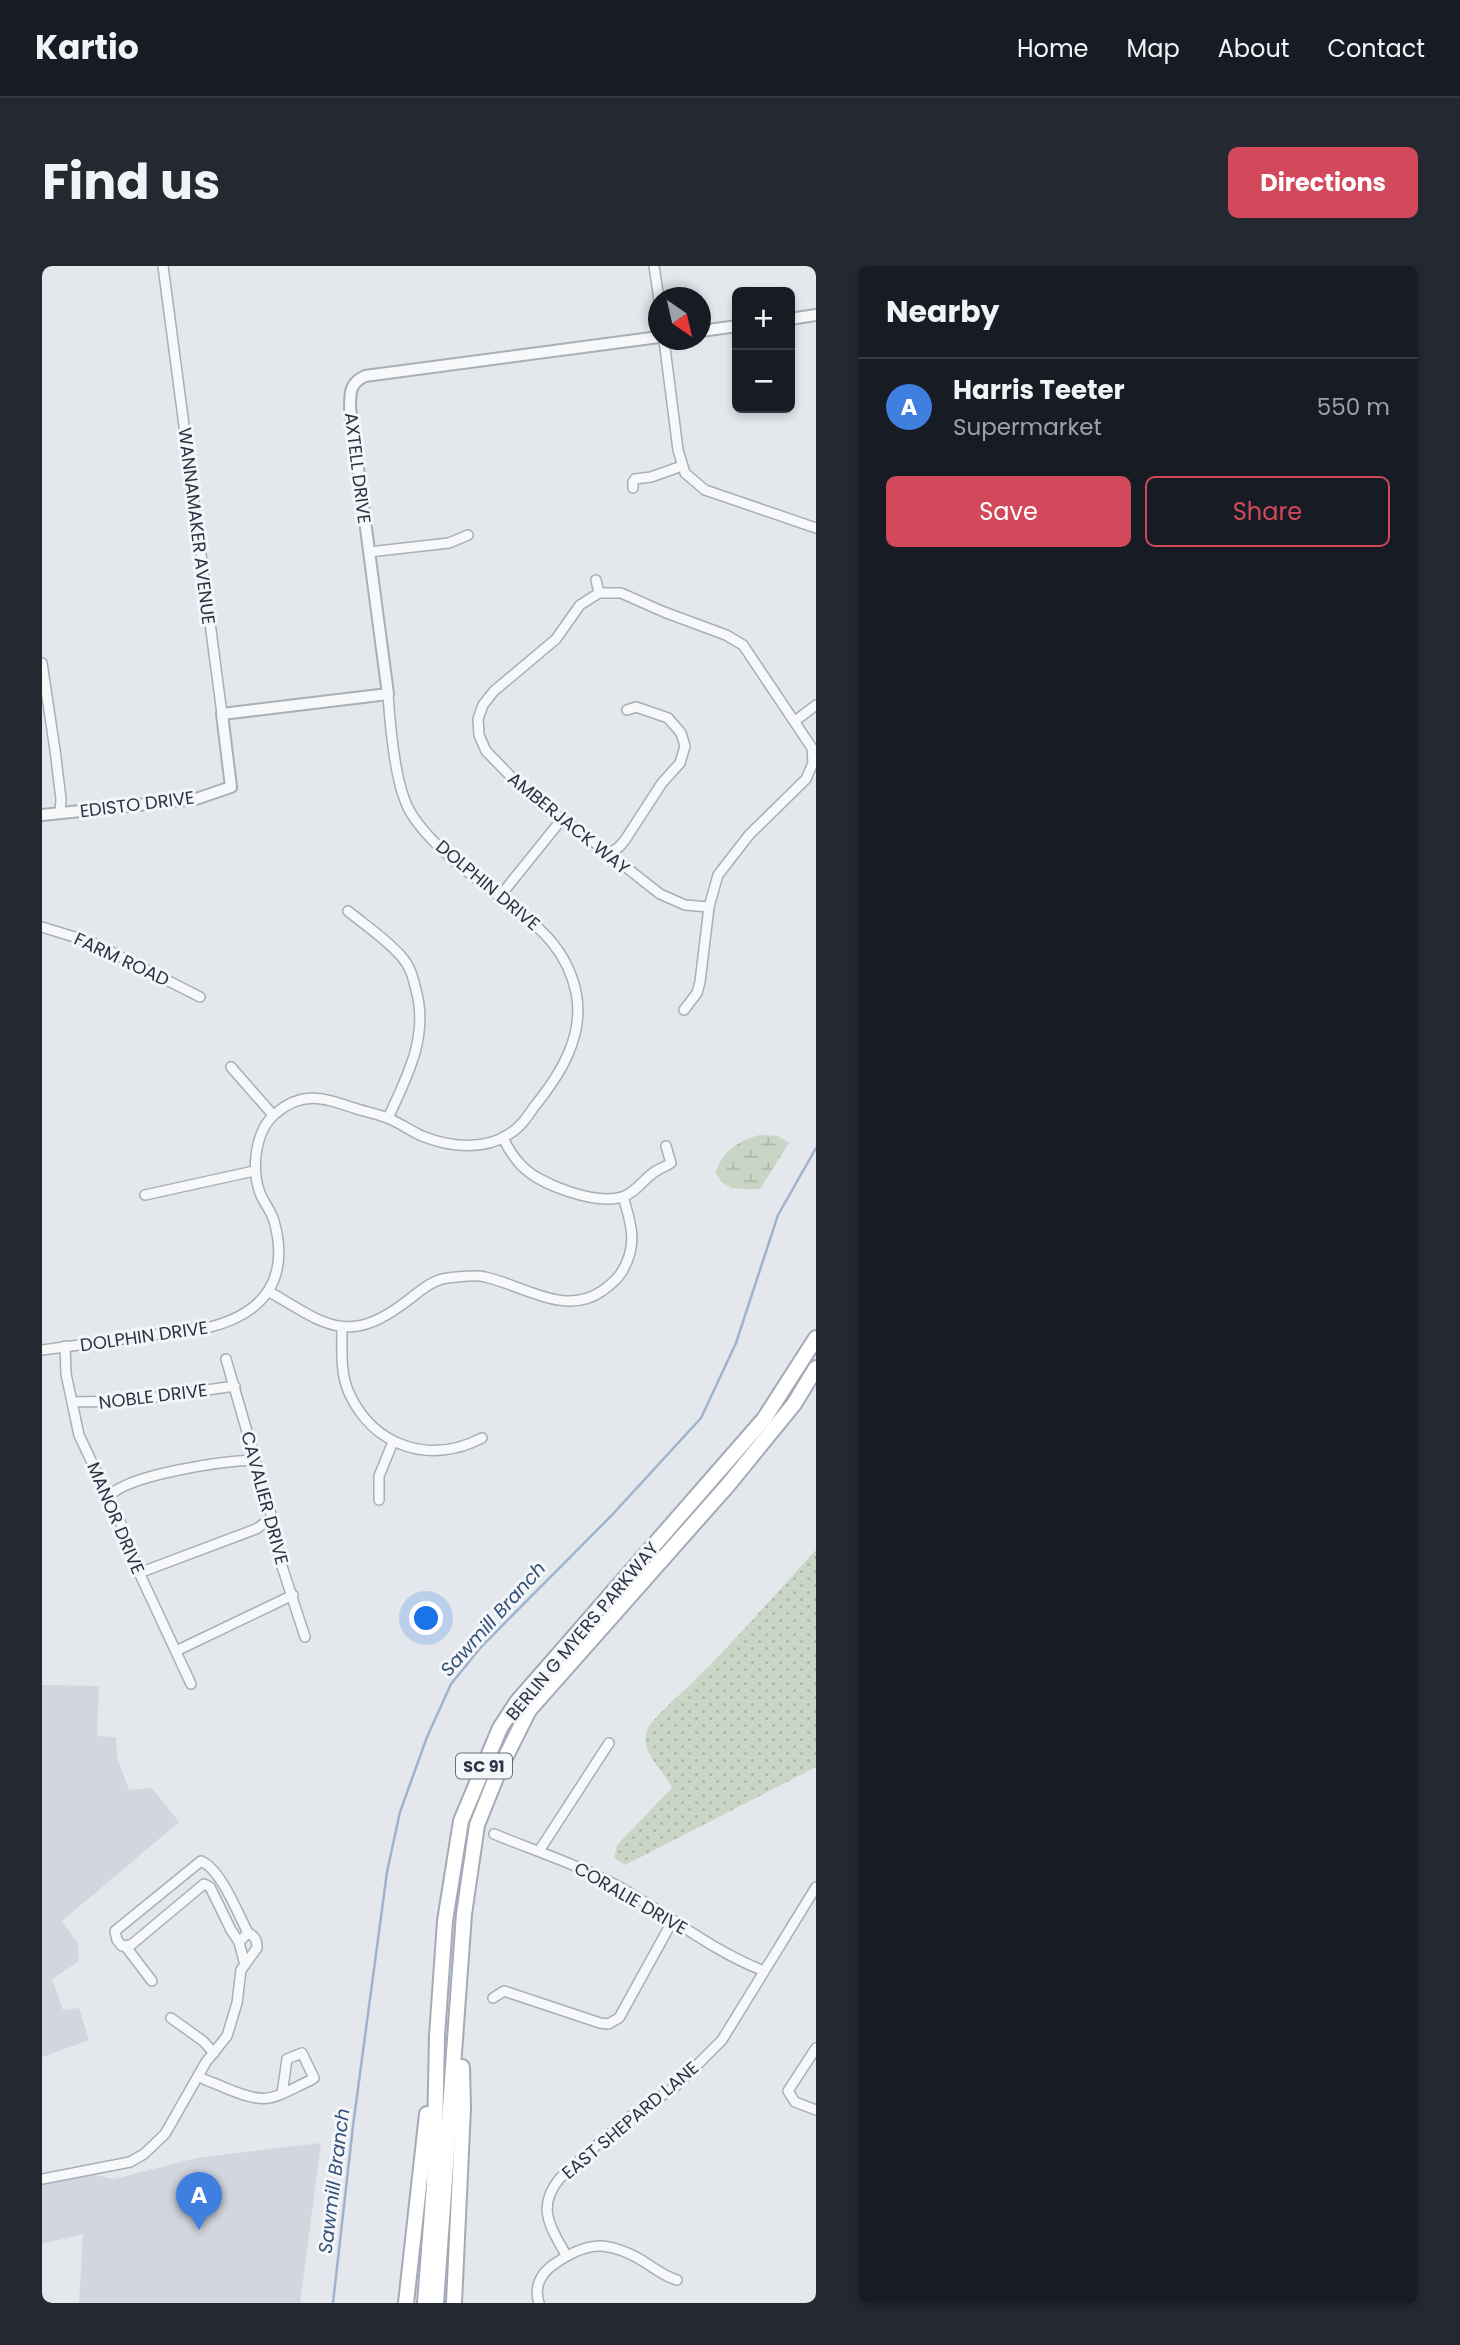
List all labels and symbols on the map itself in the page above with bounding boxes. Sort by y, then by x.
north arrow [648,287,711,350]
street label: AXTELL DRIVE [339,411,377,525]
street label: WANNAMAKER AVENUE [173,426,221,626]
street label: AMBERJACK WAY [503,766,636,880]
street label: EDISTO DRIVE [78,785,196,823]
street label: DOLPHIN DRIVE [431,834,545,936]
street label: FARM ROAD [70,926,174,992]
street label: DOLPHIN DRIVE [78,1315,210,1357]
street label: NOBLE DRIVE [97,1377,209,1415]
street label: CAVALIER DRIVE [235,1429,295,1567]
street label: MANOR DRIVE [81,1458,151,1578]
street label: BERLIN G MYERS PARKWAY [500,1536,664,1726]
water label: Sawmill Branch [434,1556,552,1682]
your location [409,1601,443,1635]
road number: SC 91 [456,1754,512,1778]
street label: CORALIE DRIVE [570,1855,692,1941]
street label: EAST SHEPARD LANE [556,2055,704,2185]
water label: Sawmill Branch [312,2107,356,2255]
pin: A [176,2172,222,2230]

